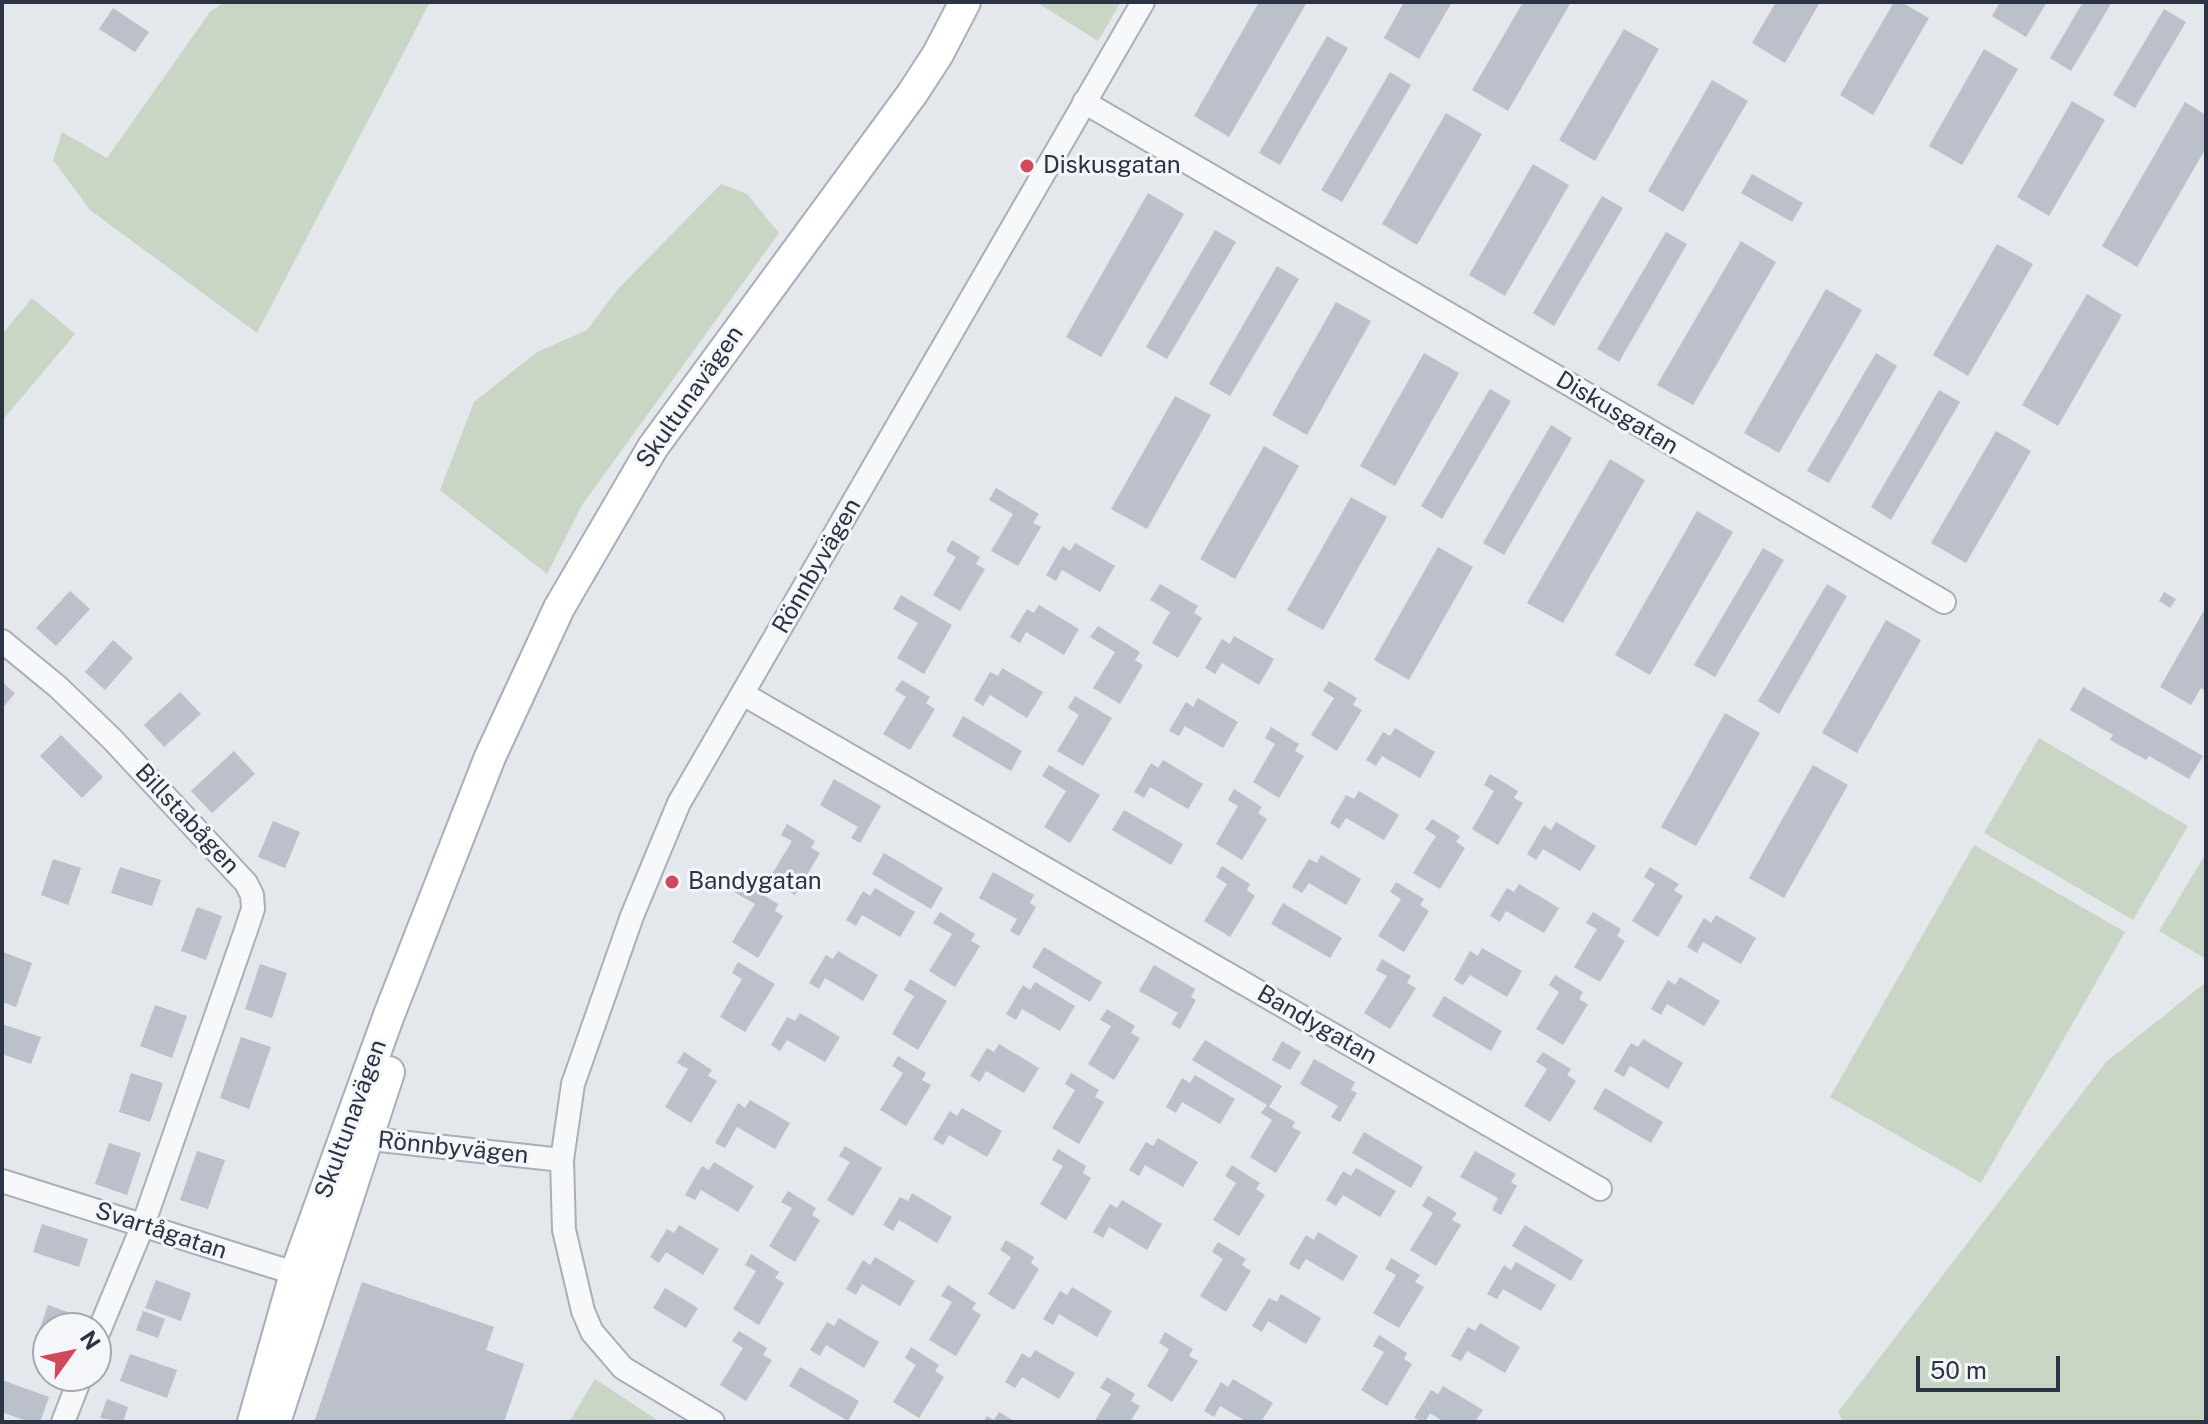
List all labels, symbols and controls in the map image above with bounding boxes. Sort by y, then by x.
place label: Diskusgatan [1043,152,1181,180]
marker: Diskusgatan [1018,157,1036,175]
street label: Skultunavägen [630,320,750,474]
street label: Diskusgatan [1551,365,1683,461]
street label: Rönnbyvägen [767,493,867,639]
street label: Billstabågen [129,758,245,880]
place label: Bandygatan [688,868,822,896]
marker: Bandygatan [663,873,681,891]
street label: Bandygatan [1252,979,1382,1071]
street label: Skultunavägen [309,1036,393,1202]
street label: Rönnbyvägen [376,1126,530,1170]
street label: Svartågatan [92,1196,230,1266]
north arrow [32,1312,112,1392]
text: N [75,1326,106,1354]
scale bar [1920,1340,2064,1390]
text: 50 m [1930,1356,1987,1384]

